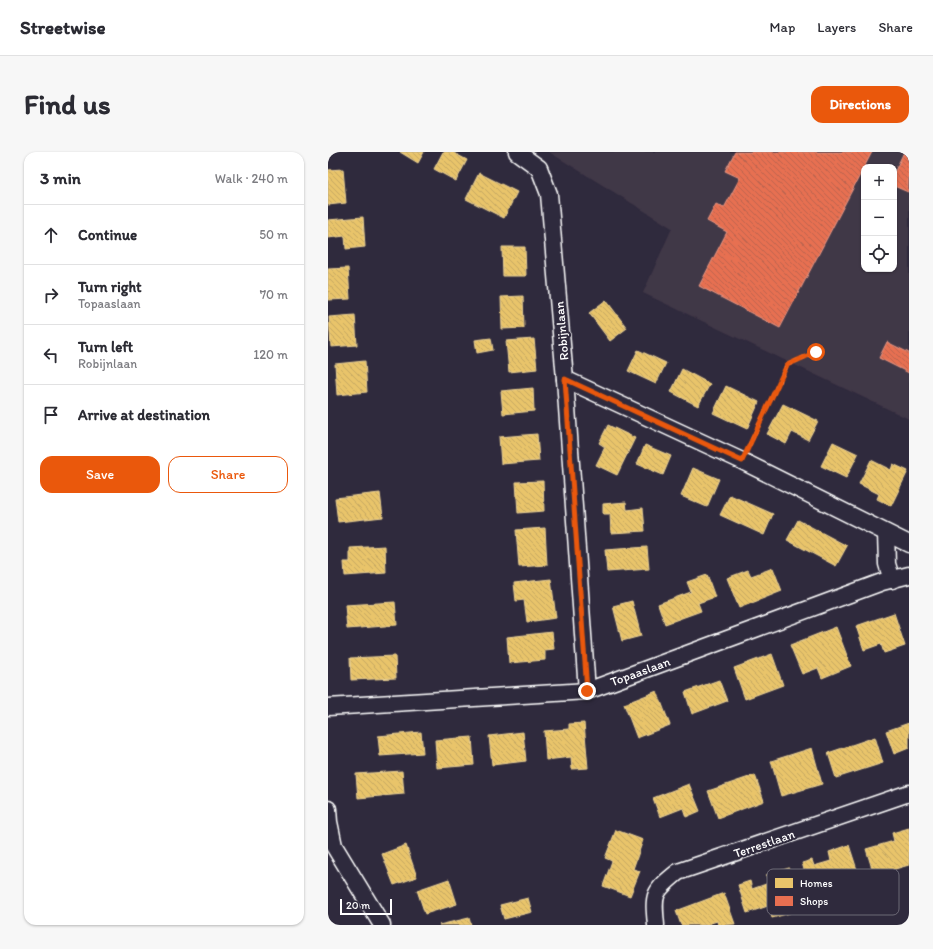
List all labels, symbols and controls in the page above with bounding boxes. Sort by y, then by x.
text: Streetwise [20,16,106,39]
text: Map [770,19,795,36]
text: Layers [817,19,856,36]
text: Share [878,19,913,36]
button: Directions [811,86,909,123]
text: Find us [24,87,111,121]
map controls [861,164,897,272]
button: + [861,164,897,200]
text: 3 min [40,168,81,188]
text: Walk · 240 m [215,171,288,186]
button: − [861,200,897,236]
icon: ahead [40,224,62,246]
text: Continue [78,226,137,244]
text: 50 m [259,227,288,242]
button: locate [861,236,897,272]
text: Turn right [78,278,142,296]
icon: right [40,284,62,306]
text: 70 m [260,287,288,302]
text: Topaaslaan [78,296,141,311]
street label: Robijnlaan [551,301,572,361]
text: Turn left [78,338,133,356]
route start [807,343,825,361]
icon: left [40,344,62,366]
text: 120 m [253,347,288,362]
text: Robijnlaan [78,356,137,371]
icon: arrive [40,404,62,426]
text: Arrive at destination [78,406,210,424]
button: Save [40,456,160,493]
button: Share [168,456,288,493]
street label: Topaaslaan [608,653,673,689]
route end [578,682,596,700]
street label: Terrestlaan [732,826,797,861]
legend [767,869,899,915]
text: Homes [800,877,833,890]
text: Shops [800,895,828,908]
scale bar [340,897,392,916]
text: 20 m [346,899,370,912]

